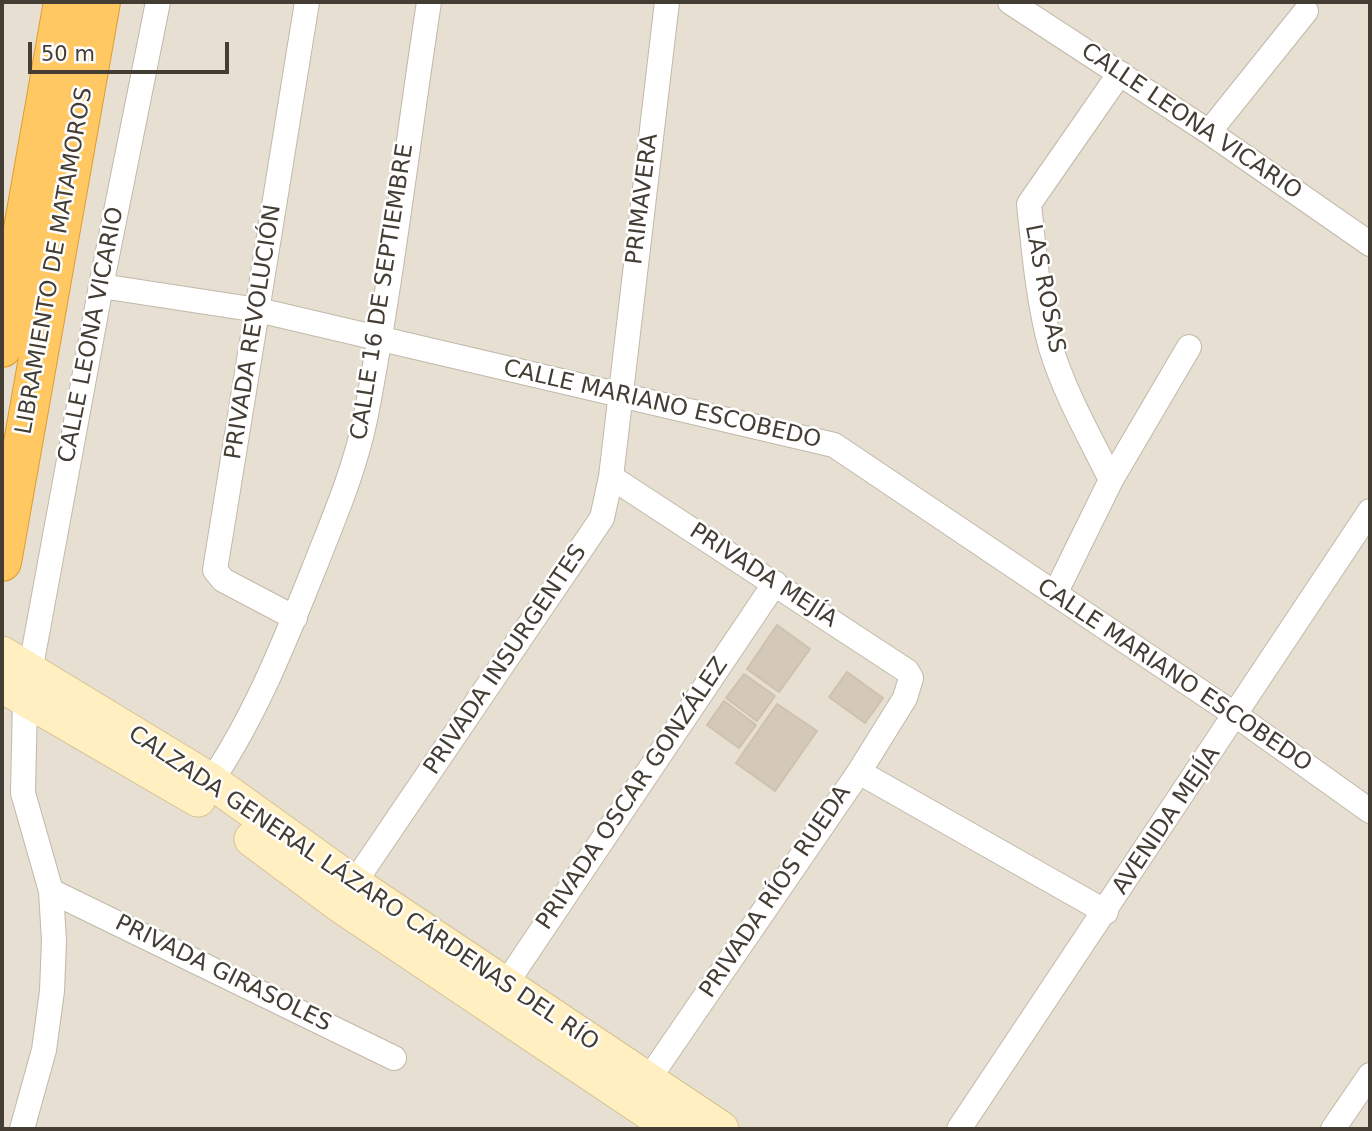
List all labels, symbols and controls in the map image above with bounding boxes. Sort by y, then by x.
scale bar [32,28,233,72]
street label: CALLE LEONA VICARIO [1075,38,1307,206]
text: 50 m [41,42,95,66]
street label: LIBRAMIENTO DE MATAMOROS [11,85,99,437]
street label: PRIMAVERA [621,132,665,266]
street label: CALLE 16 DE SEPTIEMBRE [346,142,420,442]
street label: PRIVADA REVOLUCIÓN [220,203,288,461]
street label: CALLE LEONA VICARIO [54,205,130,465]
street label: LAS ROSAS [1018,222,1070,356]
street label: CALLE MARIANO ESCOBEDO [500,355,824,455]
street label: PRIVADA MEJÍA [684,518,842,634]
street label: PRIVADA INSURGENTES [419,540,593,780]
street label: CALLE MARIANO ESCOBEDO [1031,574,1317,778]
street label: PRIVADA OSCAR GONZÁLEZ [531,653,735,935]
street label: CALZADA GENERAL LÁZARO CÁRDENAS DEL RÍO [123,721,603,1057]
street label: AVENIDA MEJÍA [1107,742,1227,900]
street label: PRIVADA RÍOS RUEDA [695,781,857,1003]
street label: PRIVADA GIRASOLES [110,910,336,1038]

